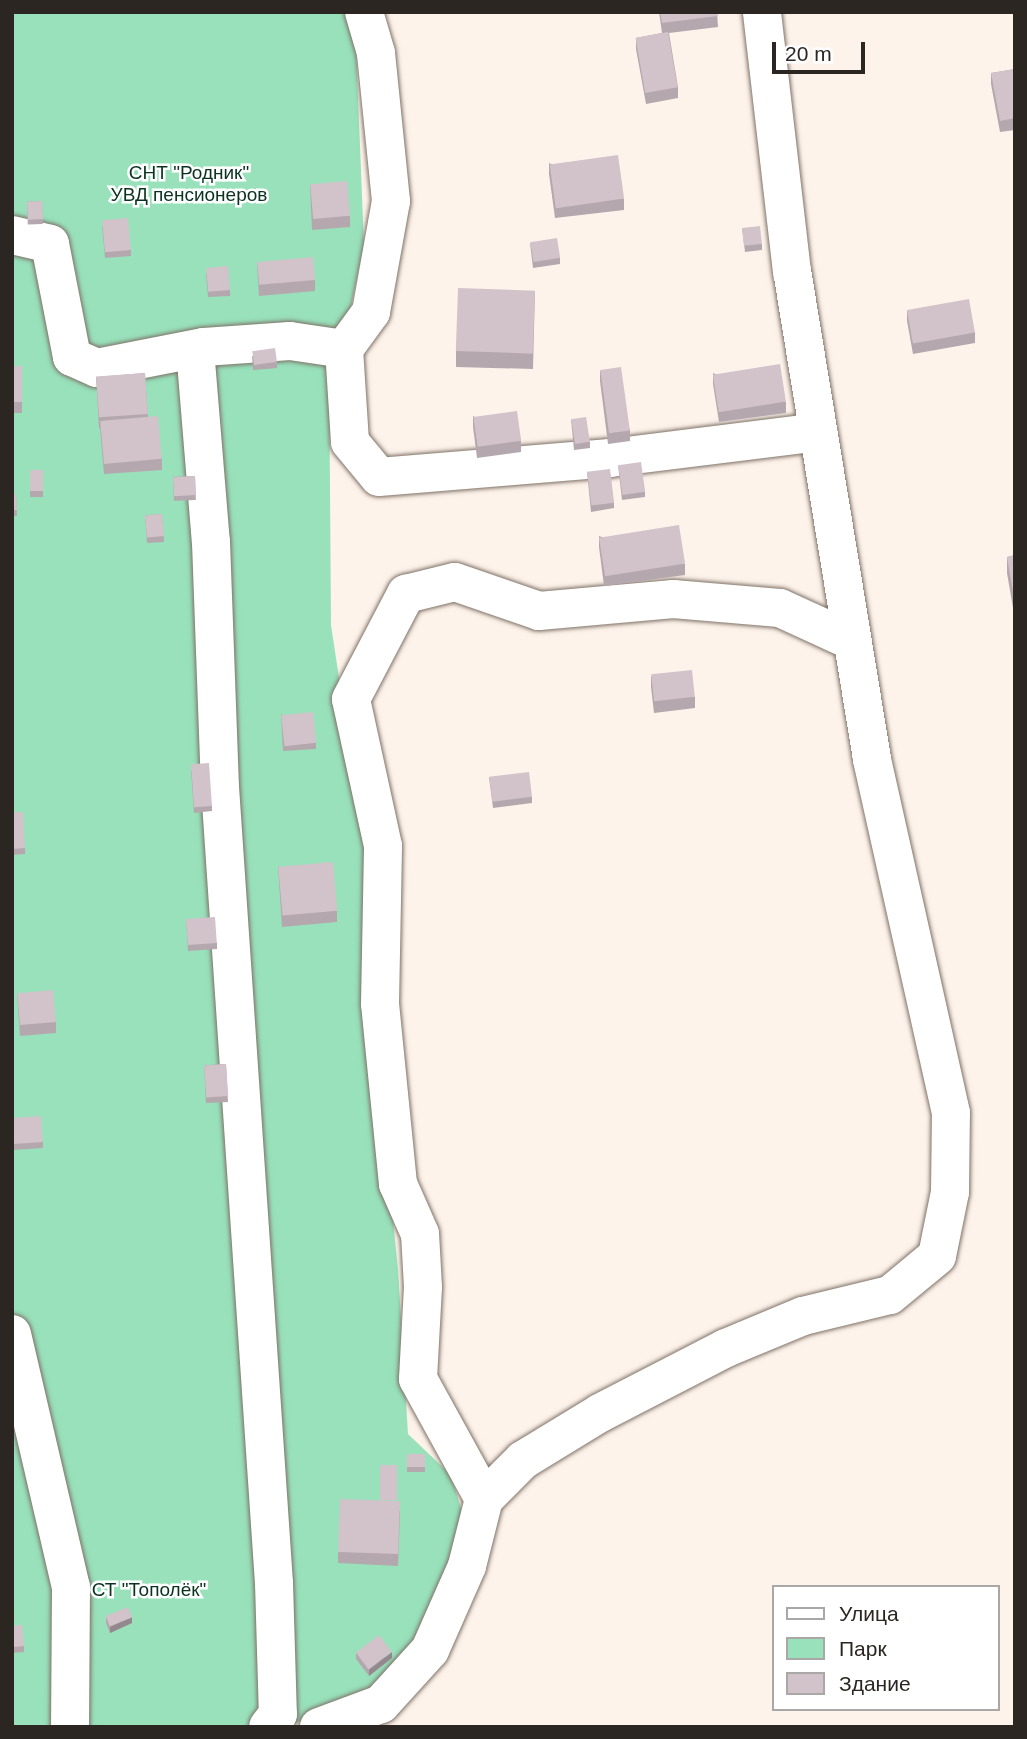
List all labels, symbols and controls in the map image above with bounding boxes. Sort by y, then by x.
scale bar [775,28,868,72]
text: 20 m [785,42,832,65]
park label: СНТ "Родник" УВД пенсионеров [111,162,267,206]
park label: СТ "Тополёк" [92,1579,206,1601]
legend [772,1585,999,1711]
text: Улица [839,1602,899,1625]
text: Парк [839,1637,887,1660]
text: Здание [839,1672,911,1695]

